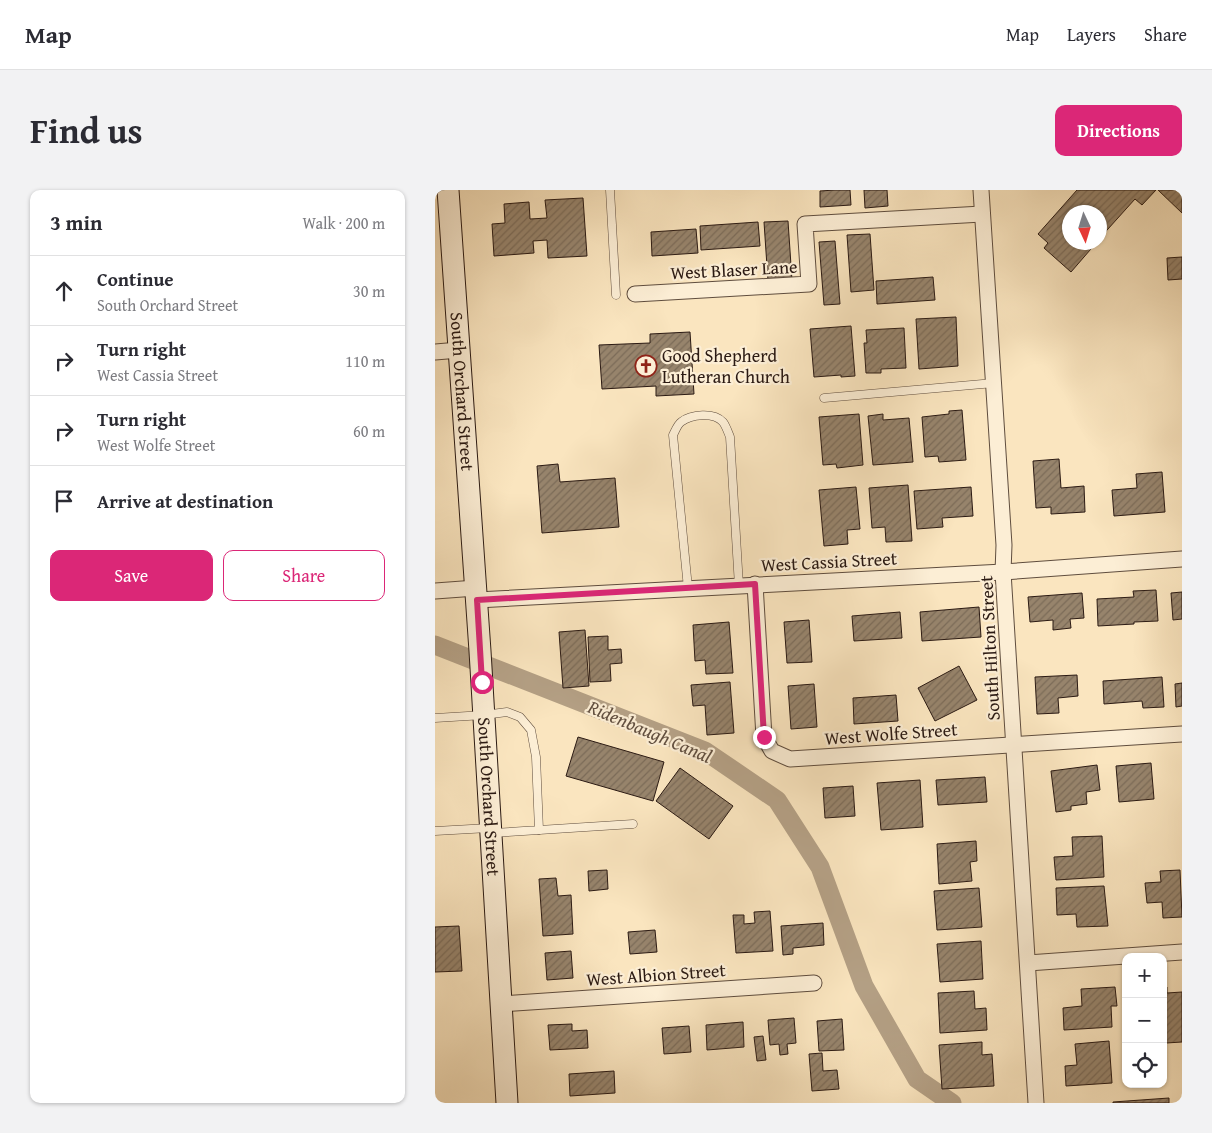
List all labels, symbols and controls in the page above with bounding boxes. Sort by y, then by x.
text: Map [25,17,72,52]
text: Map [1006,21,1039,48]
text: Layers [1067,21,1116,48]
text: Share [1144,21,1187,48]
text: Find us [30,105,143,156]
button: Directions [1055,105,1182,156]
north arrow [1062,205,1107,250]
text: 3 min [50,207,102,238]
text: Walk · 200 m [302,211,385,235]
street label: West Blaser Lane [670,253,798,286]
text: Continue [97,265,174,293]
icon: ahead [50,277,78,305]
text: 30 m [353,279,385,303]
text: South Orchard Street [97,293,238,317]
street label: South Orchard Street [444,311,482,472]
text: Turn right [97,335,186,363]
place label: Good Shepherd Lutheran Church [662,342,790,390]
icon: right [50,347,78,375]
text: 110 m [345,349,385,373]
church icon: Good Shepherd Lutheran Church [634,354,658,378]
text: West Cassia Street [97,363,218,387]
text: Turn right [97,405,186,433]
icon: right [50,417,78,445]
text: 60 m [353,419,385,443]
text: West Wolfe Street [97,433,215,457]
icon: arrive [50,487,78,515]
text: Arrive at destination [97,487,273,515]
street label: West Cassia Street [760,544,898,579]
button: Save [50,550,213,601]
button: Share [223,550,385,601]
street label: South Hilton Street [972,574,1007,721]
route start [471,671,494,694]
water label: Ridenbaugh Canal [583,692,717,770]
street label: West Wolfe Street [824,715,959,752]
street label: South Orchard Street [471,716,507,877]
route end [753,726,776,749]
map controls [1122,953,1167,1088]
button: + [1122,953,1167,998]
street label: West Albion Street [585,956,727,993]
button: − [1122,998,1167,1043]
button: locate [1122,1043,1167,1088]

